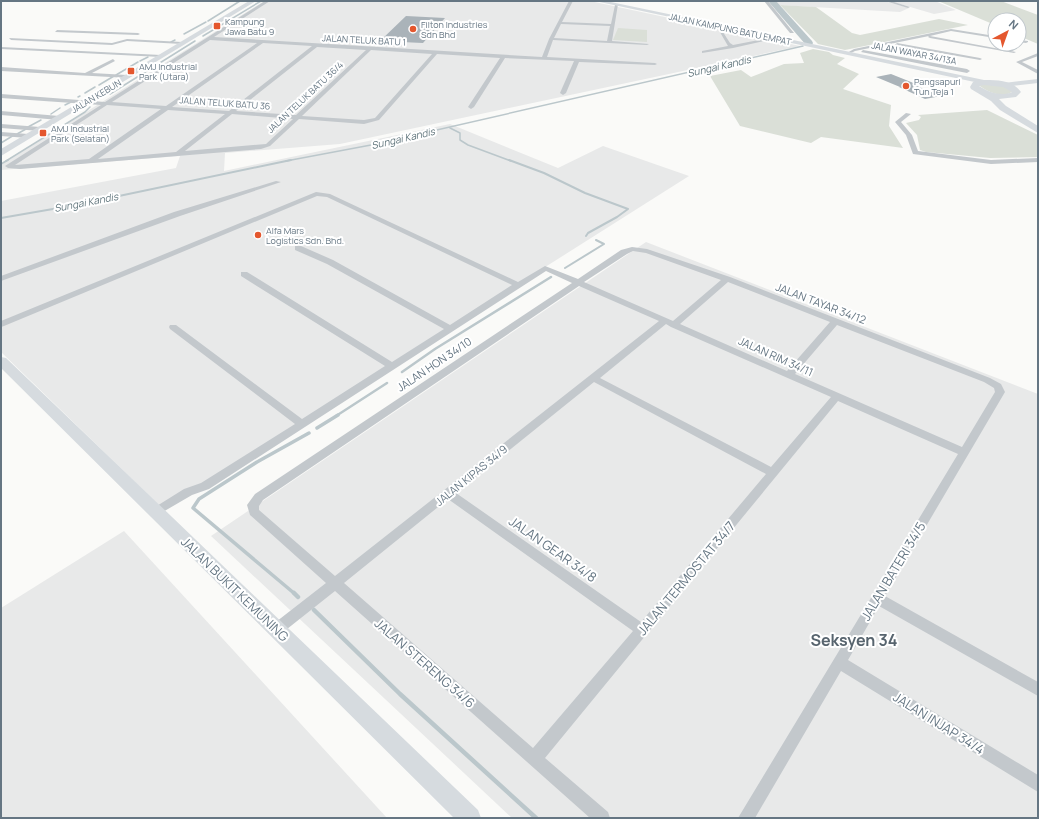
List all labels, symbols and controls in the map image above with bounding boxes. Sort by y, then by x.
street label: JALAN KAMPUNG BATU EMPAT [668,10,793,48]
north arrow [987,12,1027,52]
place label: Kampung Jawa Batu 9 [225,15,274,38]
text: N [1006,16,1022,32]
place label: Filton Industries Sdn Bhd [421,18,488,41]
marker: Kampung Jawa Batu 9 [212,21,222,31]
marker: Filton Industries Sdn Bhd [408,24,418,34]
street label: JALAN TELUK BATU 1 [322,31,406,49]
street label: JALAN WAYAR 34/13A [870,38,958,68]
water label: Sungai Kandis [686,52,753,80]
street label: JALAN TELUK BATU 36/4 [264,58,346,136]
place label: AMJ Industrial Park (Utara) [139,60,197,83]
marker: AMJ Industrial Park (Utara) [126,66,136,76]
place label: Pangsapuri Tun Teja 1 [914,75,961,98]
street label: JALAN KEBUN [68,76,124,116]
marker: Pangsapuri Tun Teja 1 [901,81,911,91]
street label: JALAN TELUK BATU 36 [179,93,271,113]
place label: AMJ Industrial Park (Selatan) [51,122,110,145]
water label: Sungai Kandis [370,124,437,152]
marker: AMJ Industrial Park (Selatan) [38,128,48,138]
water label: Sungai Kandis [53,189,120,215]
place label: Alfa Mars Logistics Sdn. Bhd. [266,224,344,247]
marker: Alfa Mars Logistics Sdn. Bhd. [253,230,263,240]
street label: JALAN TAYAR 34/12 [774,279,868,327]
street label: JALAN HON 34/10 [394,333,474,395]
street label: JALAN RIM 34/11 [736,333,816,379]
street label: JALAN KIPAS 34/9 [432,441,510,509]
street label: JALAN GEAR 34/8 [505,512,601,586]
street label: JALAN TERMOSTAT 34/7 [633,517,739,639]
street label: JALAN BATERI 34/5 [856,518,930,624]
street label: JALAN BUKIT KEMUNING [177,533,293,645]
street label: JALAN STERENG 34/6 [371,614,479,712]
district label: Seksyen 34 [810,629,898,651]
street label: JALAN INJAP 34/4 [890,688,988,758]

